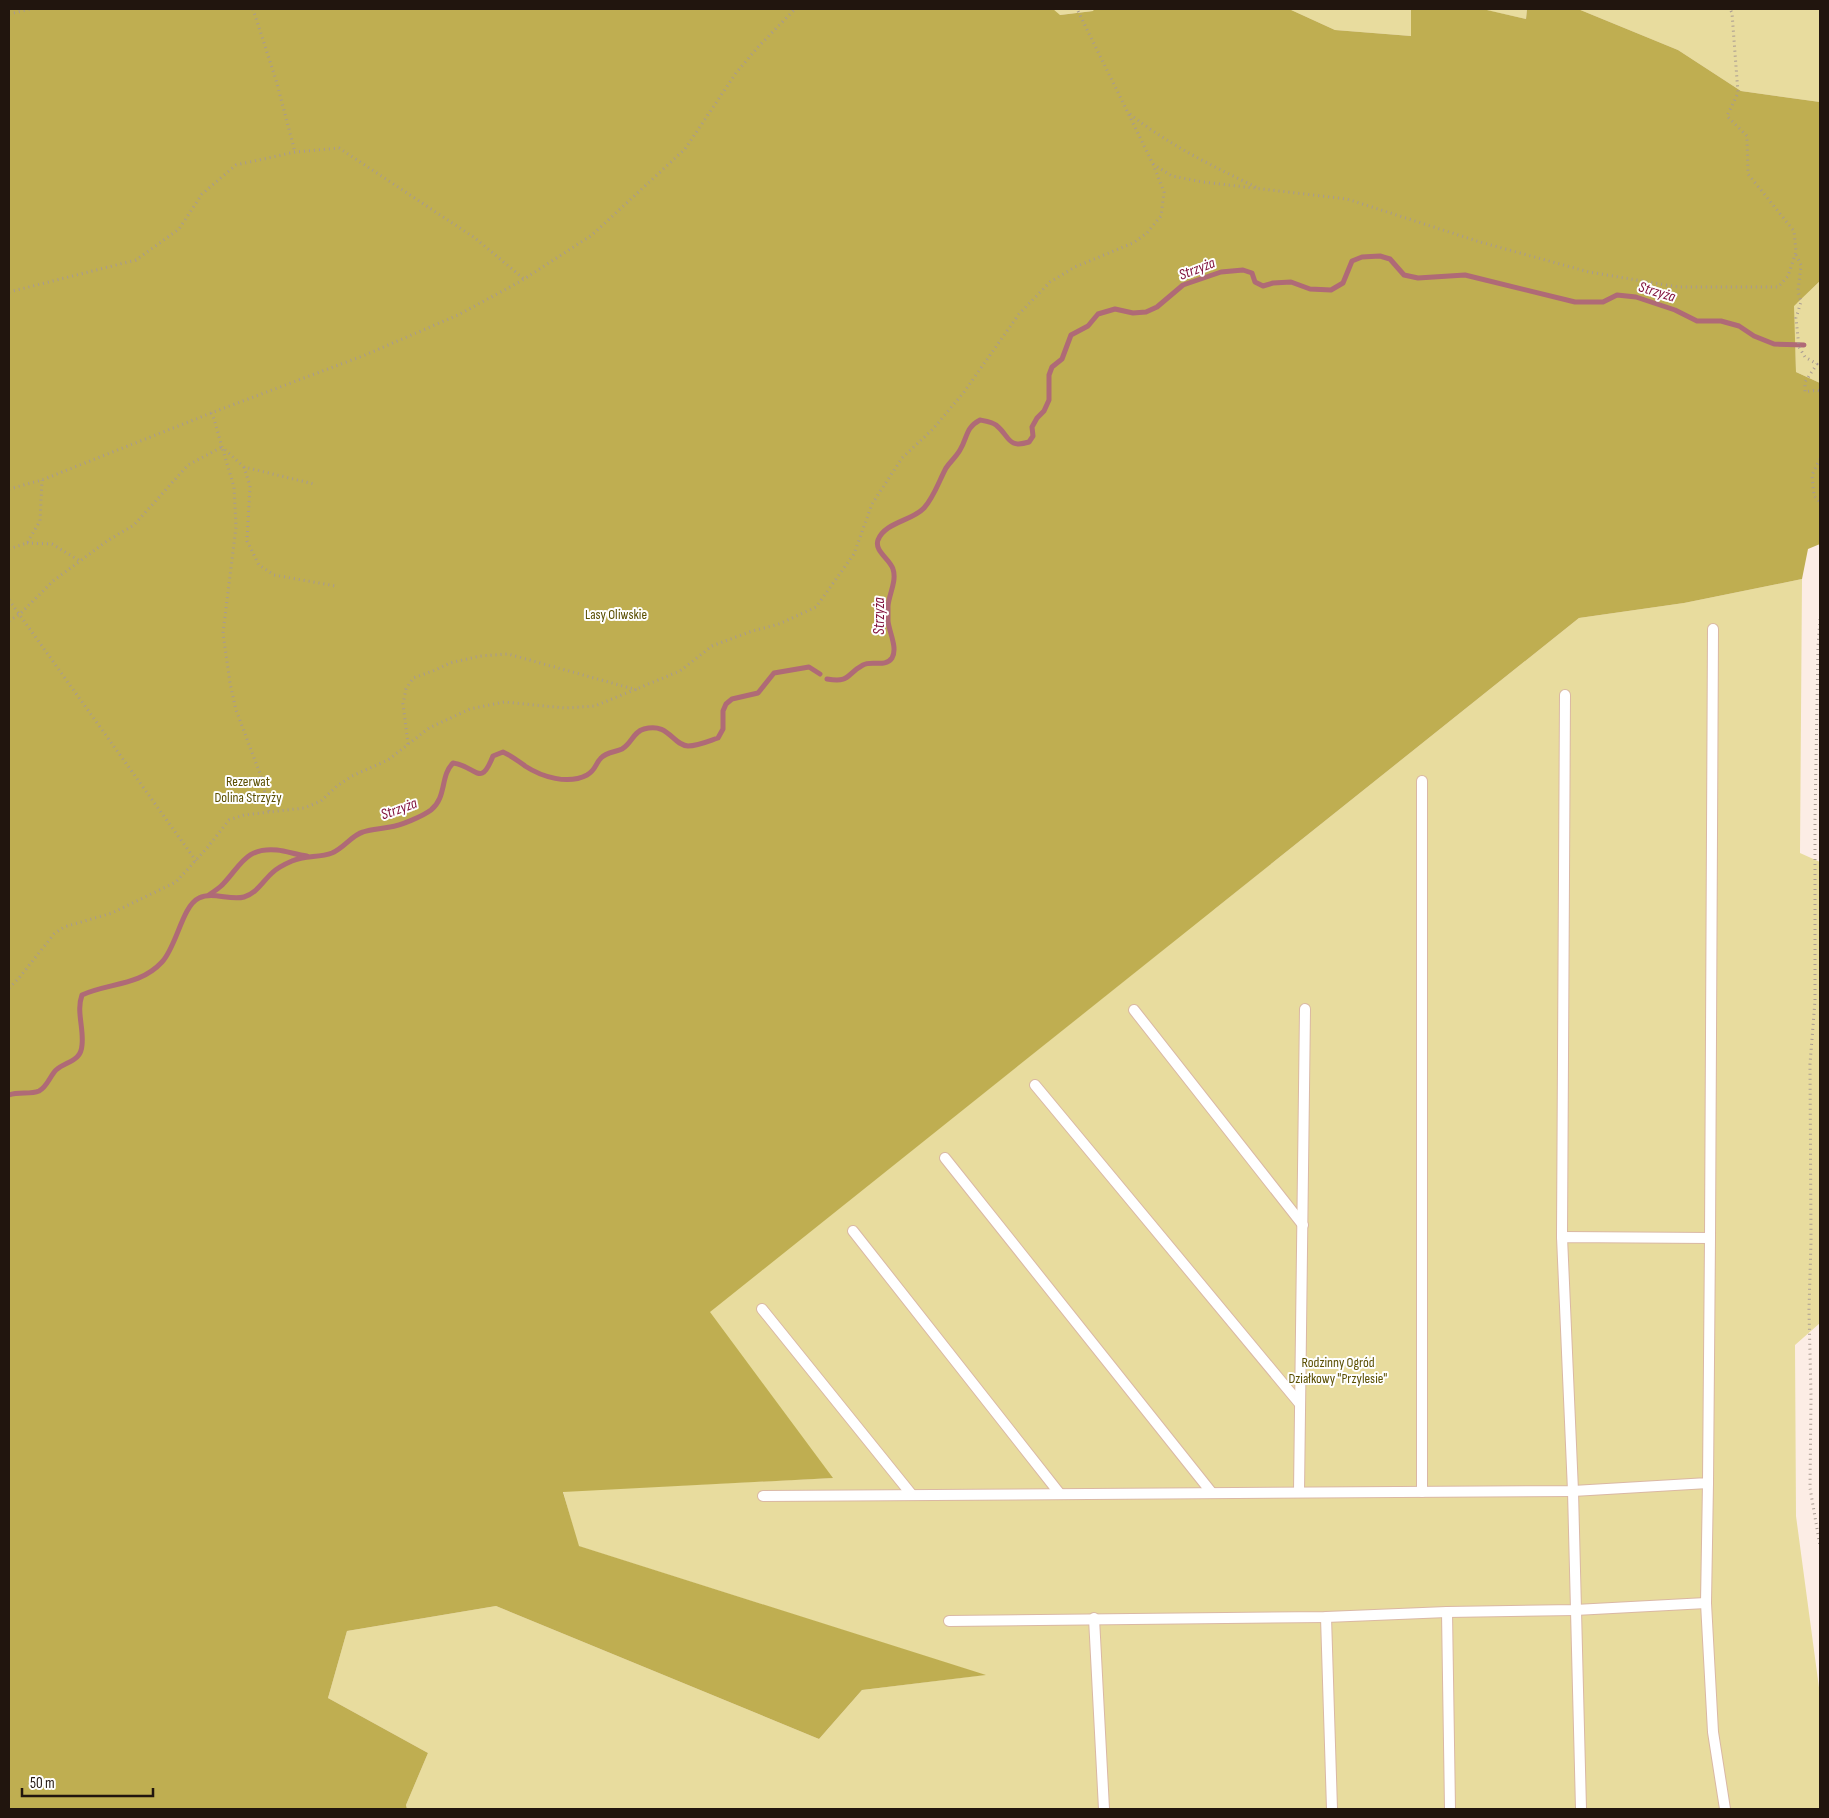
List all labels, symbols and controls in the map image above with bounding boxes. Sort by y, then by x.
water label: Strzyża [1176,253,1218,285]
water label: Strzyża [1636,277,1678,307]
water label: Strzyża [870,597,889,635]
park label: Lasy Oliwskie [585,606,647,623]
park label: Rezerwat Dolina Strzyży [214,773,282,806]
water label: Strzyża [378,794,420,824]
park label: Rodzinny Ogród Działkowy "Przylesie" [1289,1354,1387,1387]
scale bar [22,1766,154,1798]
text: 50 m [30,1774,55,1793]

